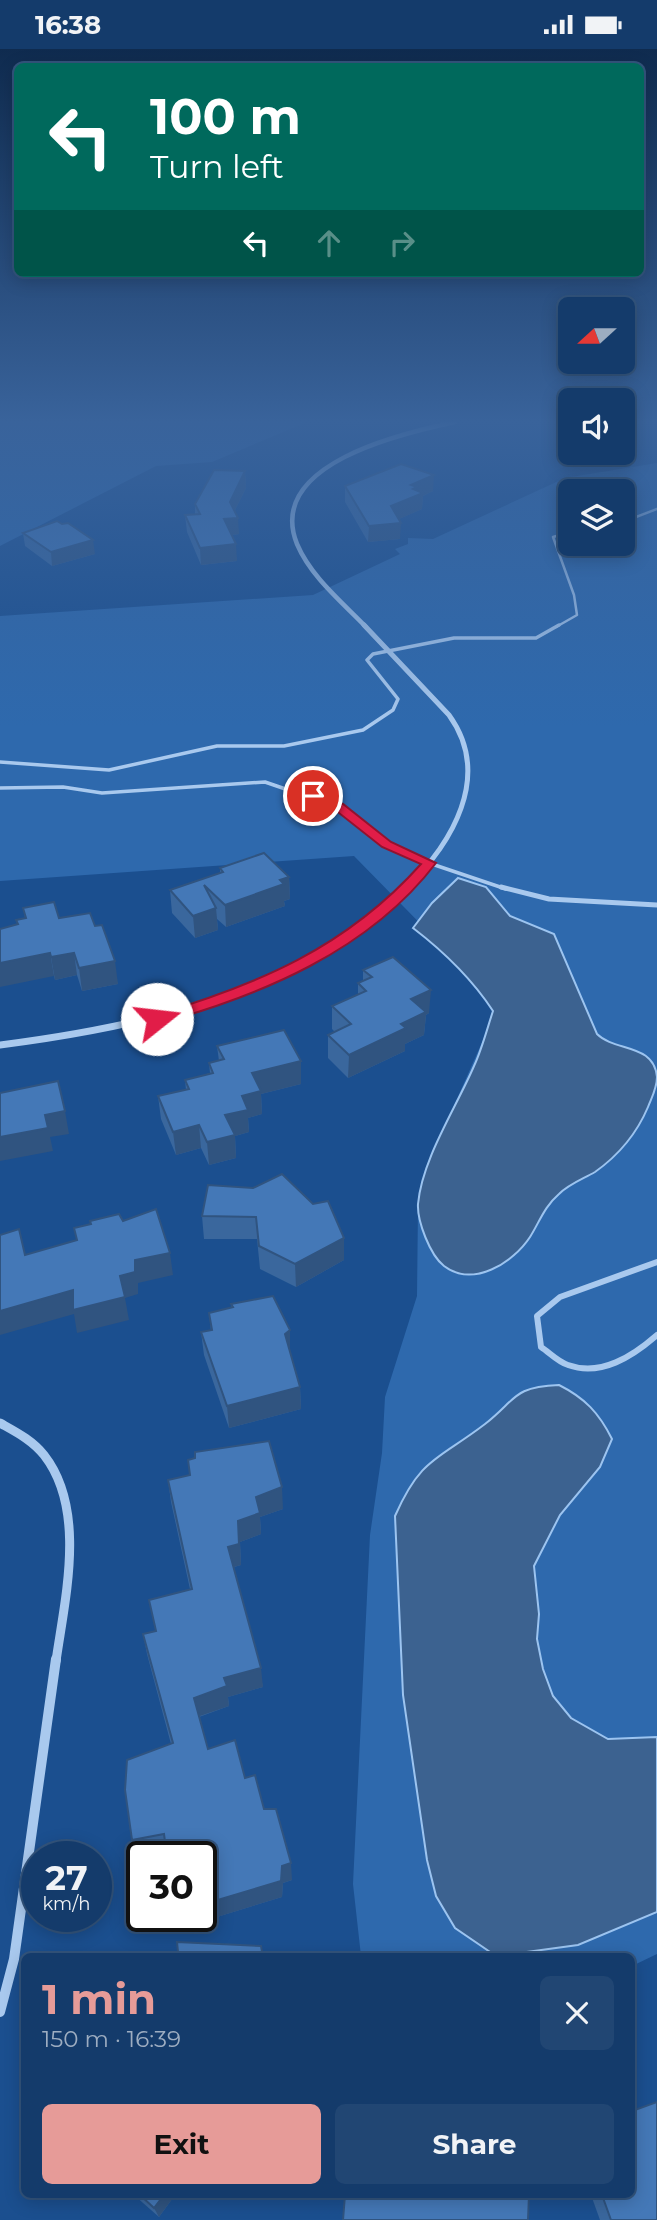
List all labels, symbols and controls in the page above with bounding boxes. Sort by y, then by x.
text: 16:38 [35,9,101,41]
text: 100 m [150,87,301,146]
icon: left [35,91,126,182]
text: Turn left [150,147,284,186]
icon: left [237,224,275,262]
icon: ahead [310,224,348,262]
icon: right [383,224,421,262]
north arrow [558,297,635,375]
map controls [558,297,635,556]
button: sound [558,388,635,465]
button: layers [558,479,635,556]
pin [283,766,343,826]
icon: arrive [294,777,332,815]
position arrow [120,982,194,1056]
speed limit sign: 30 [126,1841,217,1932]
text: 27 [45,1856,88,1899]
text: km/h [42,1893,91,1915]
text: 1 min [42,1973,156,2025]
button: close [540,1976,614,2050]
text: 150 m · 16:39 [42,2025,181,2053]
button: Exit [42,2104,321,2184]
button: Share [335,2104,614,2184]

